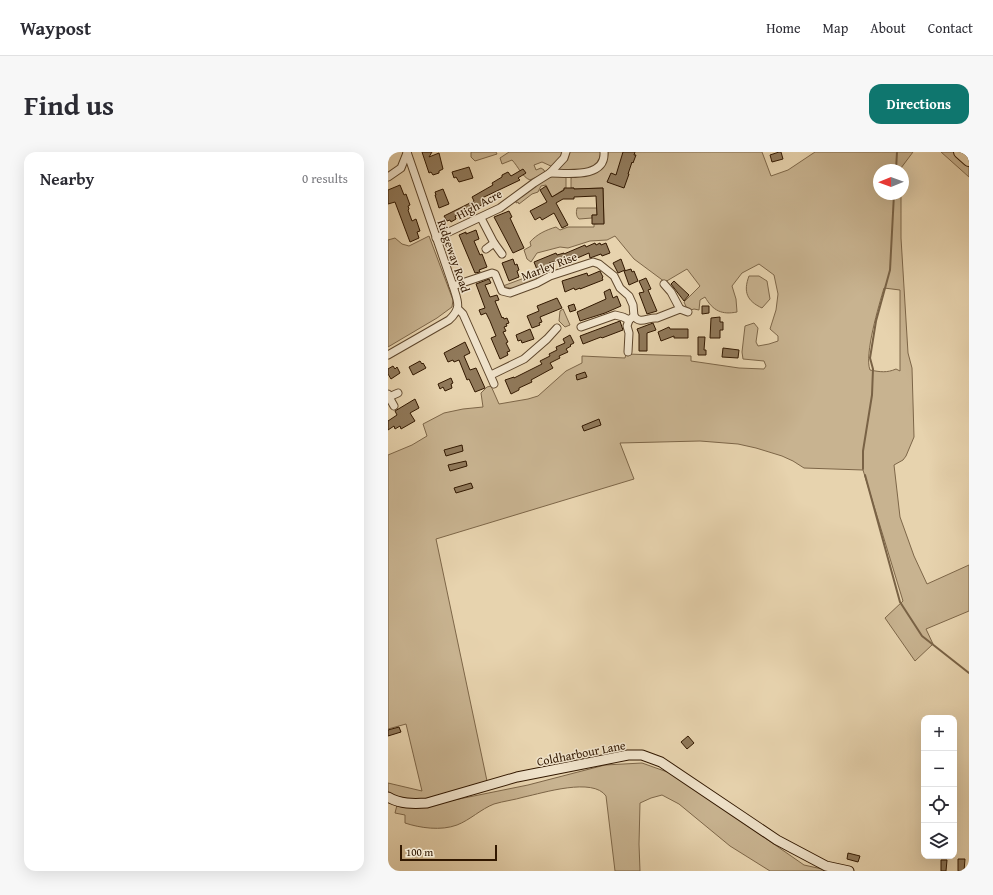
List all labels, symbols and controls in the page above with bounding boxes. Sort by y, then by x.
text: Waypost [20,14,91,42]
text: Home [766,18,801,38]
text: Map [823,18,848,38]
text: About [870,18,906,38]
text: Contact [928,18,973,38]
text: Find us [24,84,114,125]
button: Directions [869,84,969,124]
north arrow [873,164,909,200]
text: Nearby [40,166,94,191]
text: 0 results [302,169,348,188]
street label: High Acre [453,185,505,223]
street label: Ridgeway Road [434,217,475,295]
street label: Marley Rise [519,247,580,284]
map controls [921,715,957,859]
button: + [921,715,957,751]
street label: Coldharbour Lane [535,736,627,770]
button: − [921,751,957,787]
button: locate [921,787,957,823]
button: layers [921,823,957,859]
scale bar [400,843,497,862]
text: 100 m [406,844,433,860]

